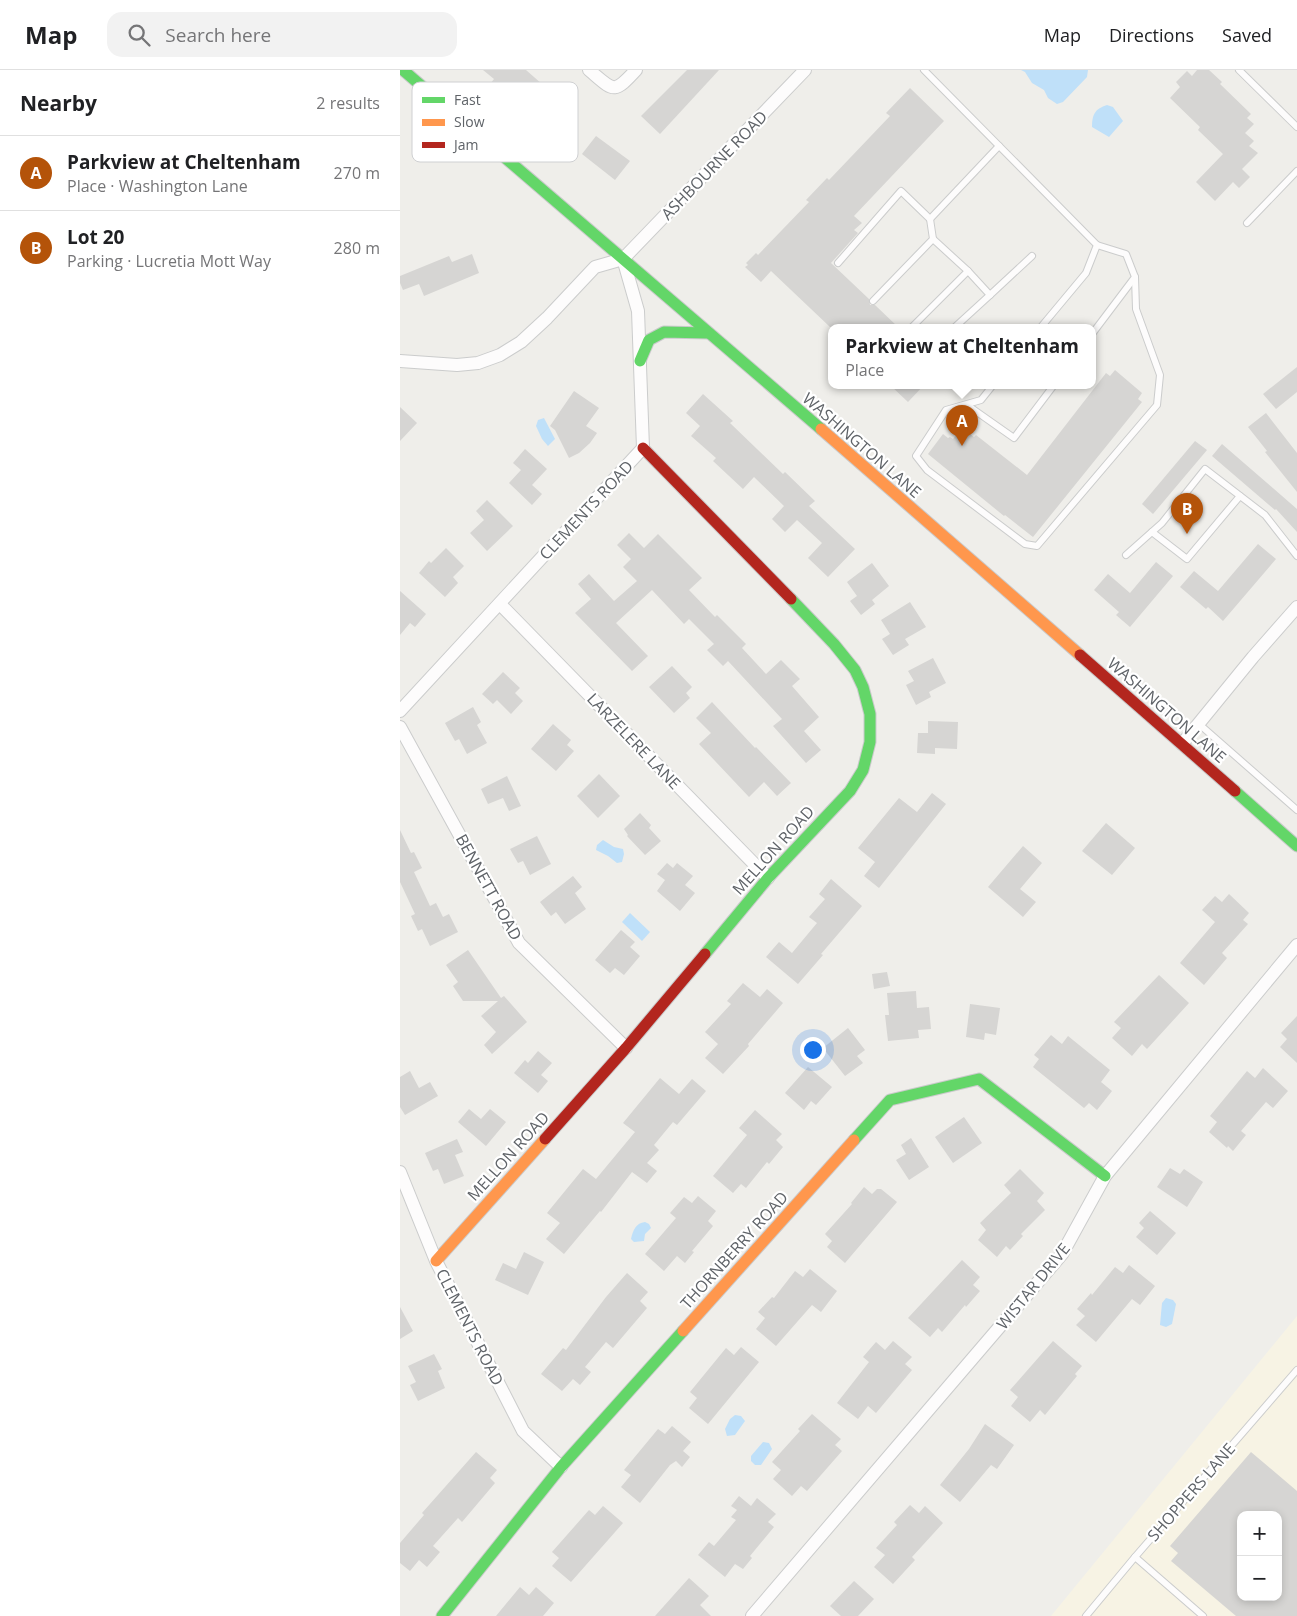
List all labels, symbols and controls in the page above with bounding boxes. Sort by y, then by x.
search box [107,12,457,57]
text: Map [25,18,77,51]
icon: search [125,21,153,49]
text: Search here [165,22,271,48]
text: Map [1044,23,1081,47]
text: Directions [1109,23,1194,47]
text: Saved [1222,23,1272,47]
legend [412,82,578,162]
text: Nearby [20,89,97,117]
text: Fast [454,90,481,109]
text: 2 results [316,92,380,114]
street label: ASHBOURNE ROAD [656,106,772,224]
text: Slow [454,112,485,131]
text: Jam [452,135,479,154]
text: Parkview at Cheltenham [67,149,301,175]
text: A [30,162,42,184]
text: 270 m [334,162,380,184]
text: Place · Washington Lane [67,175,248,197]
text: Lot 20 [67,224,124,250]
text: B [31,237,41,259]
text: 280 m [334,237,380,259]
text: Parking · Lucretia Mott Way [67,250,271,272]
popup [828,324,1096,389]
text: Parkview at Cheltenham [845,333,1079,359]
text: Place [845,359,884,381]
street label: WASHINGTON LANE [798,387,926,503]
pin: A [946,405,978,446]
street label: CLEMENTS ROAD [534,456,638,564]
pin: B [1171,493,1203,534]
street label: WASHINGTON LANE [1103,652,1231,768]
street label: LARZELERE LANE [582,688,686,794]
street label: MELLON ROAD [727,801,819,899]
street label: BENNETT ROAD [451,830,527,944]
your location [800,1037,826,1063]
street label: MELLON ROAD [462,1107,554,1205]
street label: THORNBERRY ROAD [675,1186,793,1314]
street label: WISTAR DRIVE [991,1238,1075,1334]
street label: CLEMENTS ROAD [431,1265,509,1389]
street label: SHOPPERS LANE [1142,1438,1240,1546]
map controls [1237,1511,1282,1601]
button: + [1237,1511,1282,1556]
button: − [1237,1556,1282,1601]

